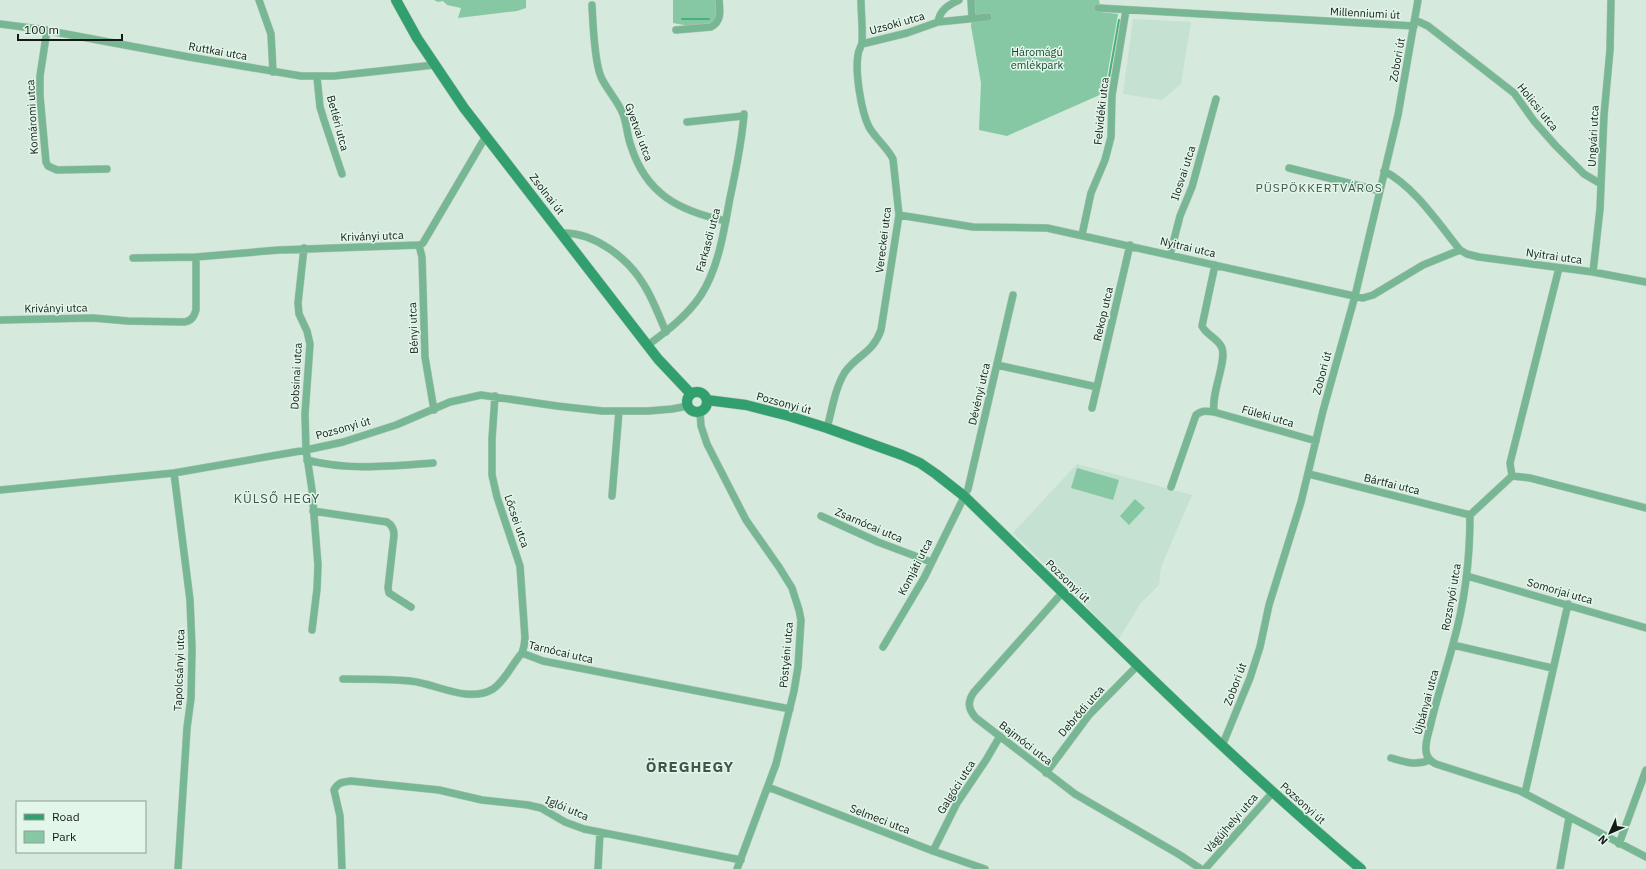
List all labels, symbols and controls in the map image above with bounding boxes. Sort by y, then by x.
street label: Millenniumi út [1330,4,1401,22]
street label: Uzsoki utca [868,8,926,38]
scale bar [18,16,122,42]
text: 100 m [24,22,59,37]
street label: Zobori út [1386,37,1408,83]
street label: Ruttkai utca [188,39,249,63]
park label: Háromágú emlékpark [1011,45,1063,72]
street label: Felvidéki utca [1090,76,1112,146]
street label: Komáromi utca [23,79,41,155]
street label: Holicsi utca [1515,80,1562,134]
street label: Betléri utca [324,94,352,152]
street label: Gyetvai utca [622,101,656,163]
street label: Ungvári utca [1584,105,1602,167]
street label: Ilosvai utca [1168,144,1198,202]
street label: Zsolnai út [527,171,568,218]
district label: PÜSPÖKKERTVÁROS [1255,180,1383,195]
street label: Farkasdi utca [693,206,723,274]
street label: Vereckei utca [872,206,894,274]
street label: Kriványi utca [340,228,404,244]
street label: Nyitrai utca [1159,234,1217,260]
street label: Nyitrai utca [1525,245,1583,267]
street label: Rekop utca [1090,285,1116,342]
street label: Kriványi utca [24,300,88,316]
street label: Bényi utca [405,302,421,354]
street label: Dobsinai utca [287,342,305,410]
street label: Zobori út [1309,350,1335,396]
street label: Dévényi utca [965,362,993,426]
street label: Pozsonyi út [755,389,813,417]
street label: Füleki utca [1240,402,1296,430]
street label: Pozsonyi út [314,413,372,442]
street label: Bártfai utca [1363,470,1422,498]
district label: KÜLSŐ HEGY [234,490,320,507]
street label: Lőcsei utca [501,493,533,550]
street label: Zsarnócai utca [833,504,905,546]
street label: Komjáti utca [895,536,935,598]
street label: Pozsonyi út [1043,556,1093,606]
street label: Rozsnyói utca [1438,562,1464,632]
street label: Somorjai utca [1525,575,1595,607]
street label: Pöstyéni utca [776,621,796,689]
street label: Tapolcsányi utca [171,629,187,711]
street label: Tarnócai utca [527,638,595,666]
street label: Zobori út [1220,661,1250,707]
street label: Újbányai utca [1411,668,1441,736]
street label: Debrődi utca [1055,682,1107,739]
street label: Bajmóci utca [997,718,1056,768]
district label: ÖREGHEGY [646,757,734,776]
street label: Galgóci utca [934,757,978,816]
street label: Pozsonyi út [1277,779,1329,827]
street label: Vágújhelyi utca [1201,790,1261,856]
street label: Iglói utca [543,793,591,824]
legend [16,801,146,853]
street label: Selmeci utca [848,801,912,837]
text: Road [52,809,80,824]
north arrow [1590,813,1630,853]
text: Park [52,829,77,844]
text: N [1595,832,1611,848]

